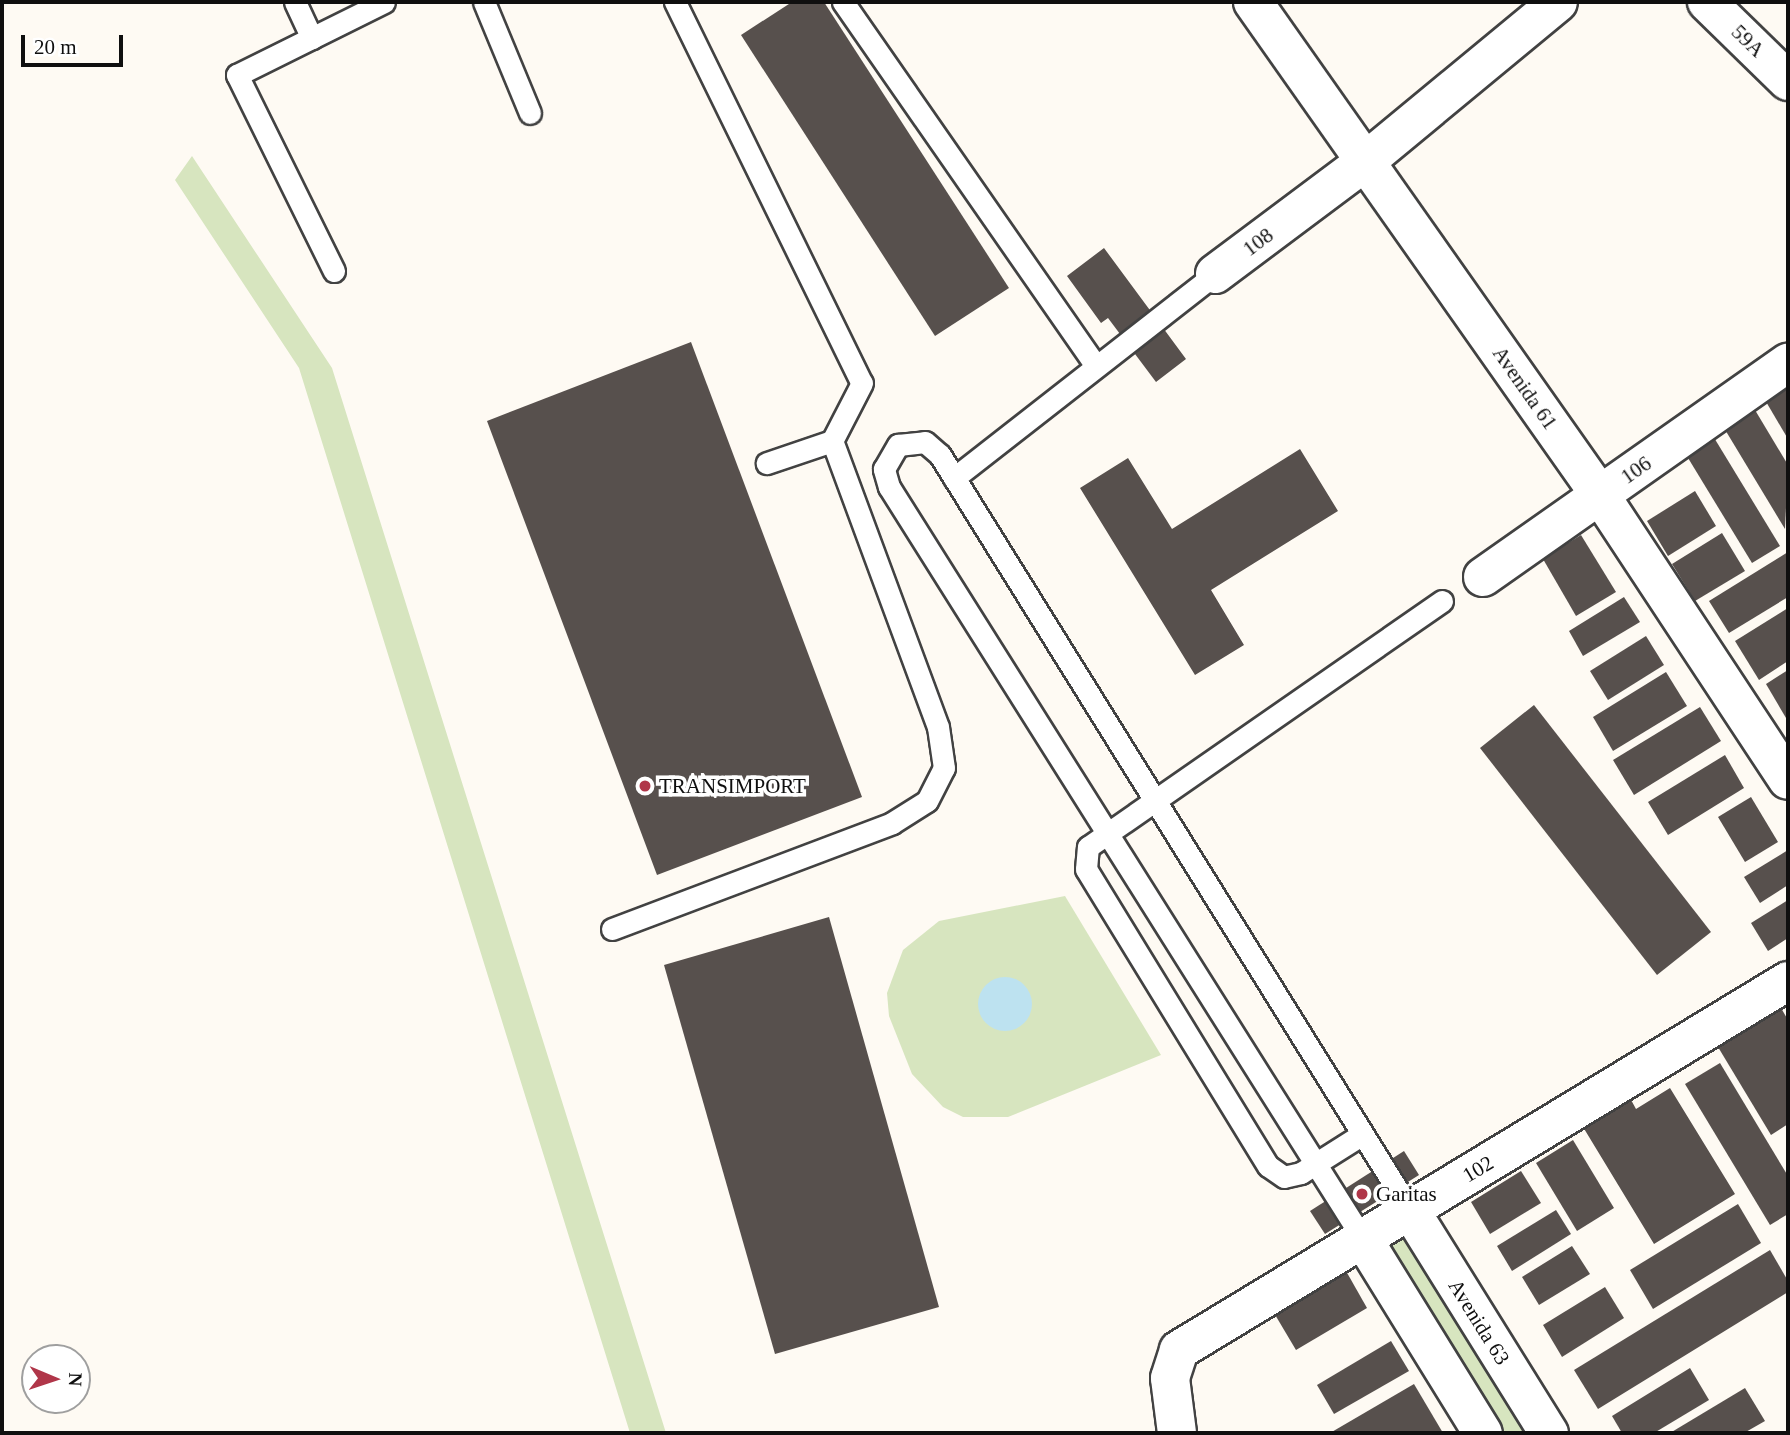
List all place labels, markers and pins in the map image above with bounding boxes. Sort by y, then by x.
place label: TRANSIMPORT [659,773,806,799]
marker: TRANSIMPORT [637,778,653,794]
place label: Garitas [1376,1181,1437,1207]
marker: Garitas [1354,1186,1370,1202]

